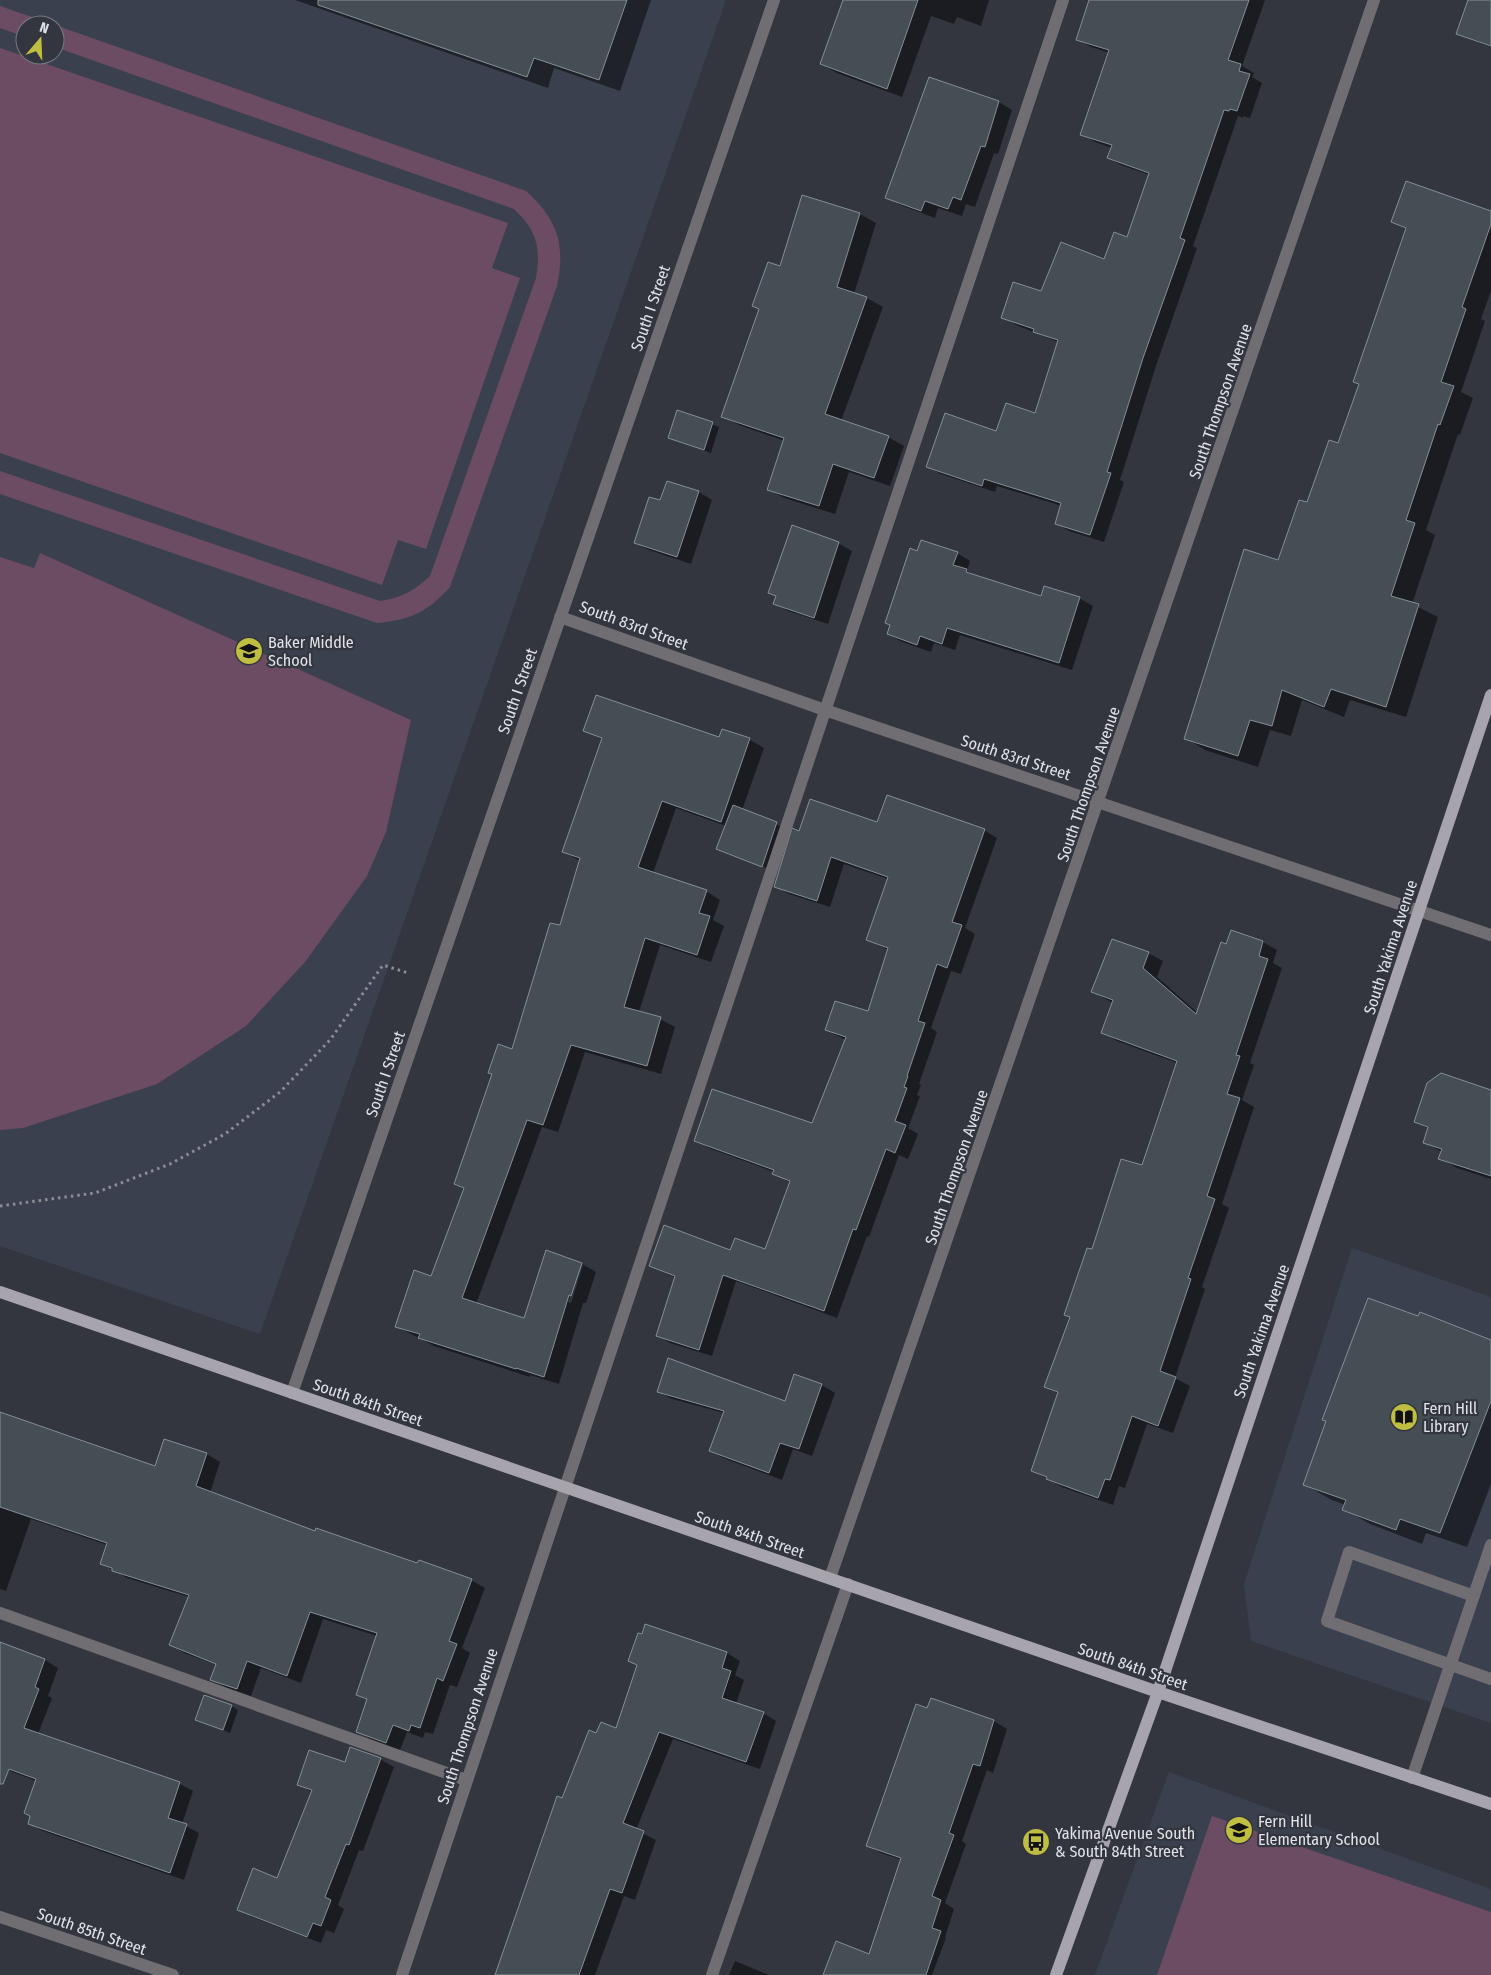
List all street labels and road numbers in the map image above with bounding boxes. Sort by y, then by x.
street label: South I Street [627,262,674,354]
street label: South Thompson Avenue [1185,321,1256,481]
street label: South 83rd Street [577,597,691,654]
street label: South I Street [494,645,541,737]
street label: South Thompson Avenue [1053,704,1124,864]
street label: South 83rd Street [959,731,1074,784]
street label: South Yakima Avenue [1360,877,1421,1017]
street label: South I Street [362,1028,409,1120]
street label: South Thompson Avenue [921,1087,992,1247]
street label: South Yakima Avenue [1230,1262,1293,1401]
street label: South 84th Street [311,1375,426,1430]
street label: South 84th Street [693,1507,808,1562]
street label: South 84th Street [1076,1639,1191,1694]
street label: South Thompson Avenue [433,1646,502,1806]
street label: South 85th Street [35,1904,150,1959]

